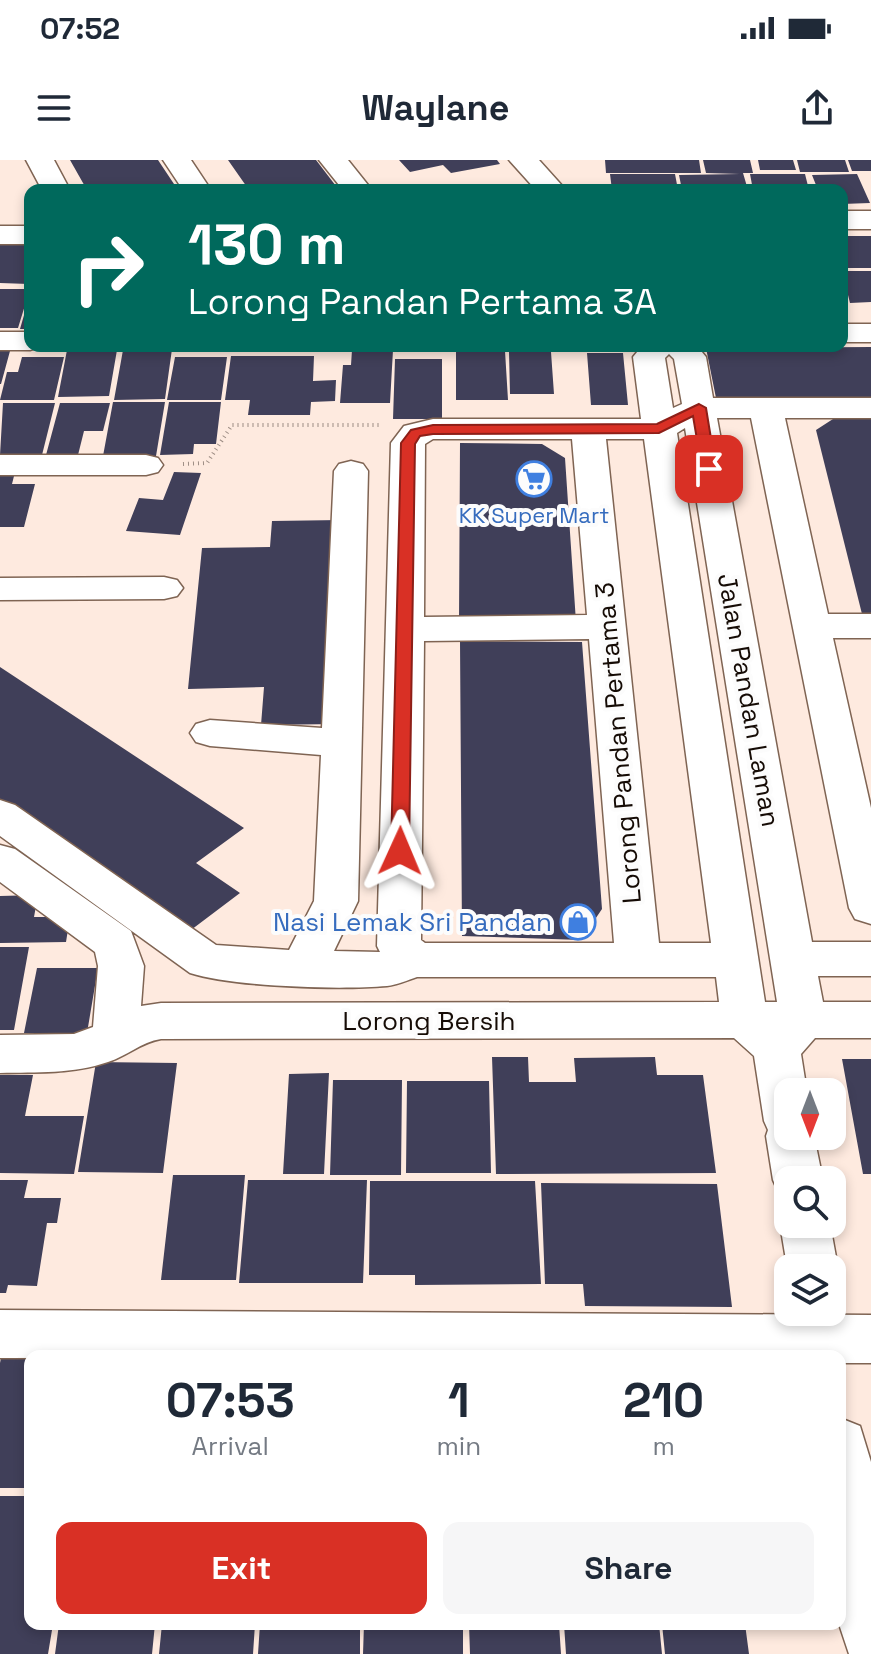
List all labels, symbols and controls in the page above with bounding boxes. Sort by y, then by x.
text: 07:52 [40,9,120,48]
text: Waylane [362,85,509,131]
icon: menu [32,86,76,130]
icon: share [795,86,839,130]
text: 130 m [188,209,346,280]
icon: right [56,216,160,320]
text: Lorong Pandan Pertama 3A [188,279,657,325]
pin [675,435,743,503]
icon: arrive [687,447,731,491]
supermarket icon: KK Super Mart [515,460,553,498]
place label: KK Super Mart [459,501,609,529]
street label: Jalan Pandan Laman [710,571,788,829]
street label: Lorong Pandan Pertama 3 [587,581,649,905]
position arrow [358,809,442,893]
shop icon: Nasi Lemak Sri Pandan [559,903,597,941]
place label: Nasi Lemak Sri Pandan [273,905,552,939]
street label: Lorong Bersih [342,1004,516,1038]
north arrow [774,1078,846,1150]
map controls [774,1078,846,1326]
button: search [774,1166,846,1238]
button: layers [774,1254,846,1326]
text: 07:53 [166,1370,295,1431]
text: 1 [448,1370,470,1431]
text: 210 [623,1370,704,1431]
text: Arrival [192,1429,269,1463]
text: min [437,1429,481,1463]
text: m [652,1429,675,1463]
button: Exit [56,1522,427,1614]
button: Share [443,1522,814,1614]

